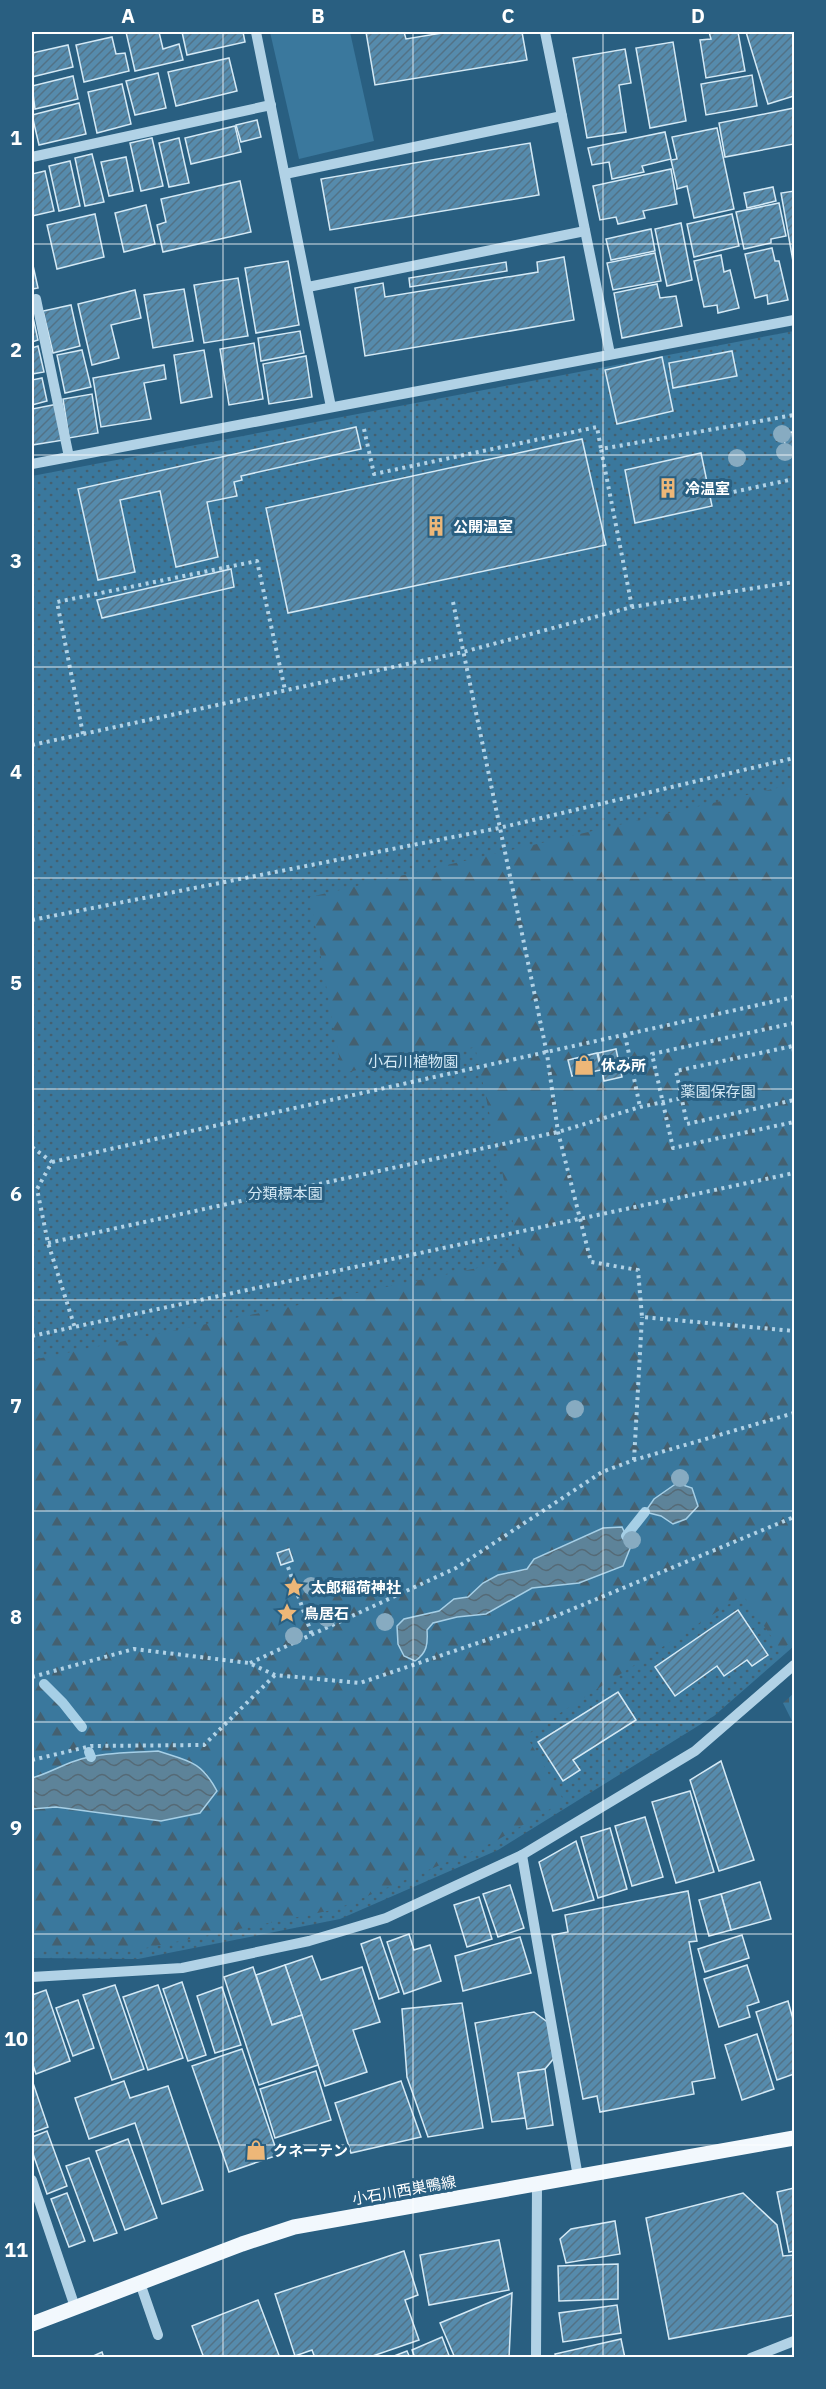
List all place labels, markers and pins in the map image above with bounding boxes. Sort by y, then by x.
building icon: 冷温室 [656,476,680,500]
place label: 冷温室 [685,479,730,498]
building icon: 公開温室 [424,514,448,538]
place label: 公開温室 [453,517,513,536]
shop icon: 休み所 [572,1053,596,1077]
place label: 休み所 [601,1056,646,1075]
place icon: 太郎稲荷神社 [282,1575,306,1599]
place label: 太郎稲荷神社 [311,1578,401,1597]
place icon: 鳥居石 [275,1601,299,1625]
place label: 鳥居石 [304,1604,349,1623]
shop icon: クネーテン [244,2138,268,2162]
place label: クネーテン [273,2141,348,2160]

